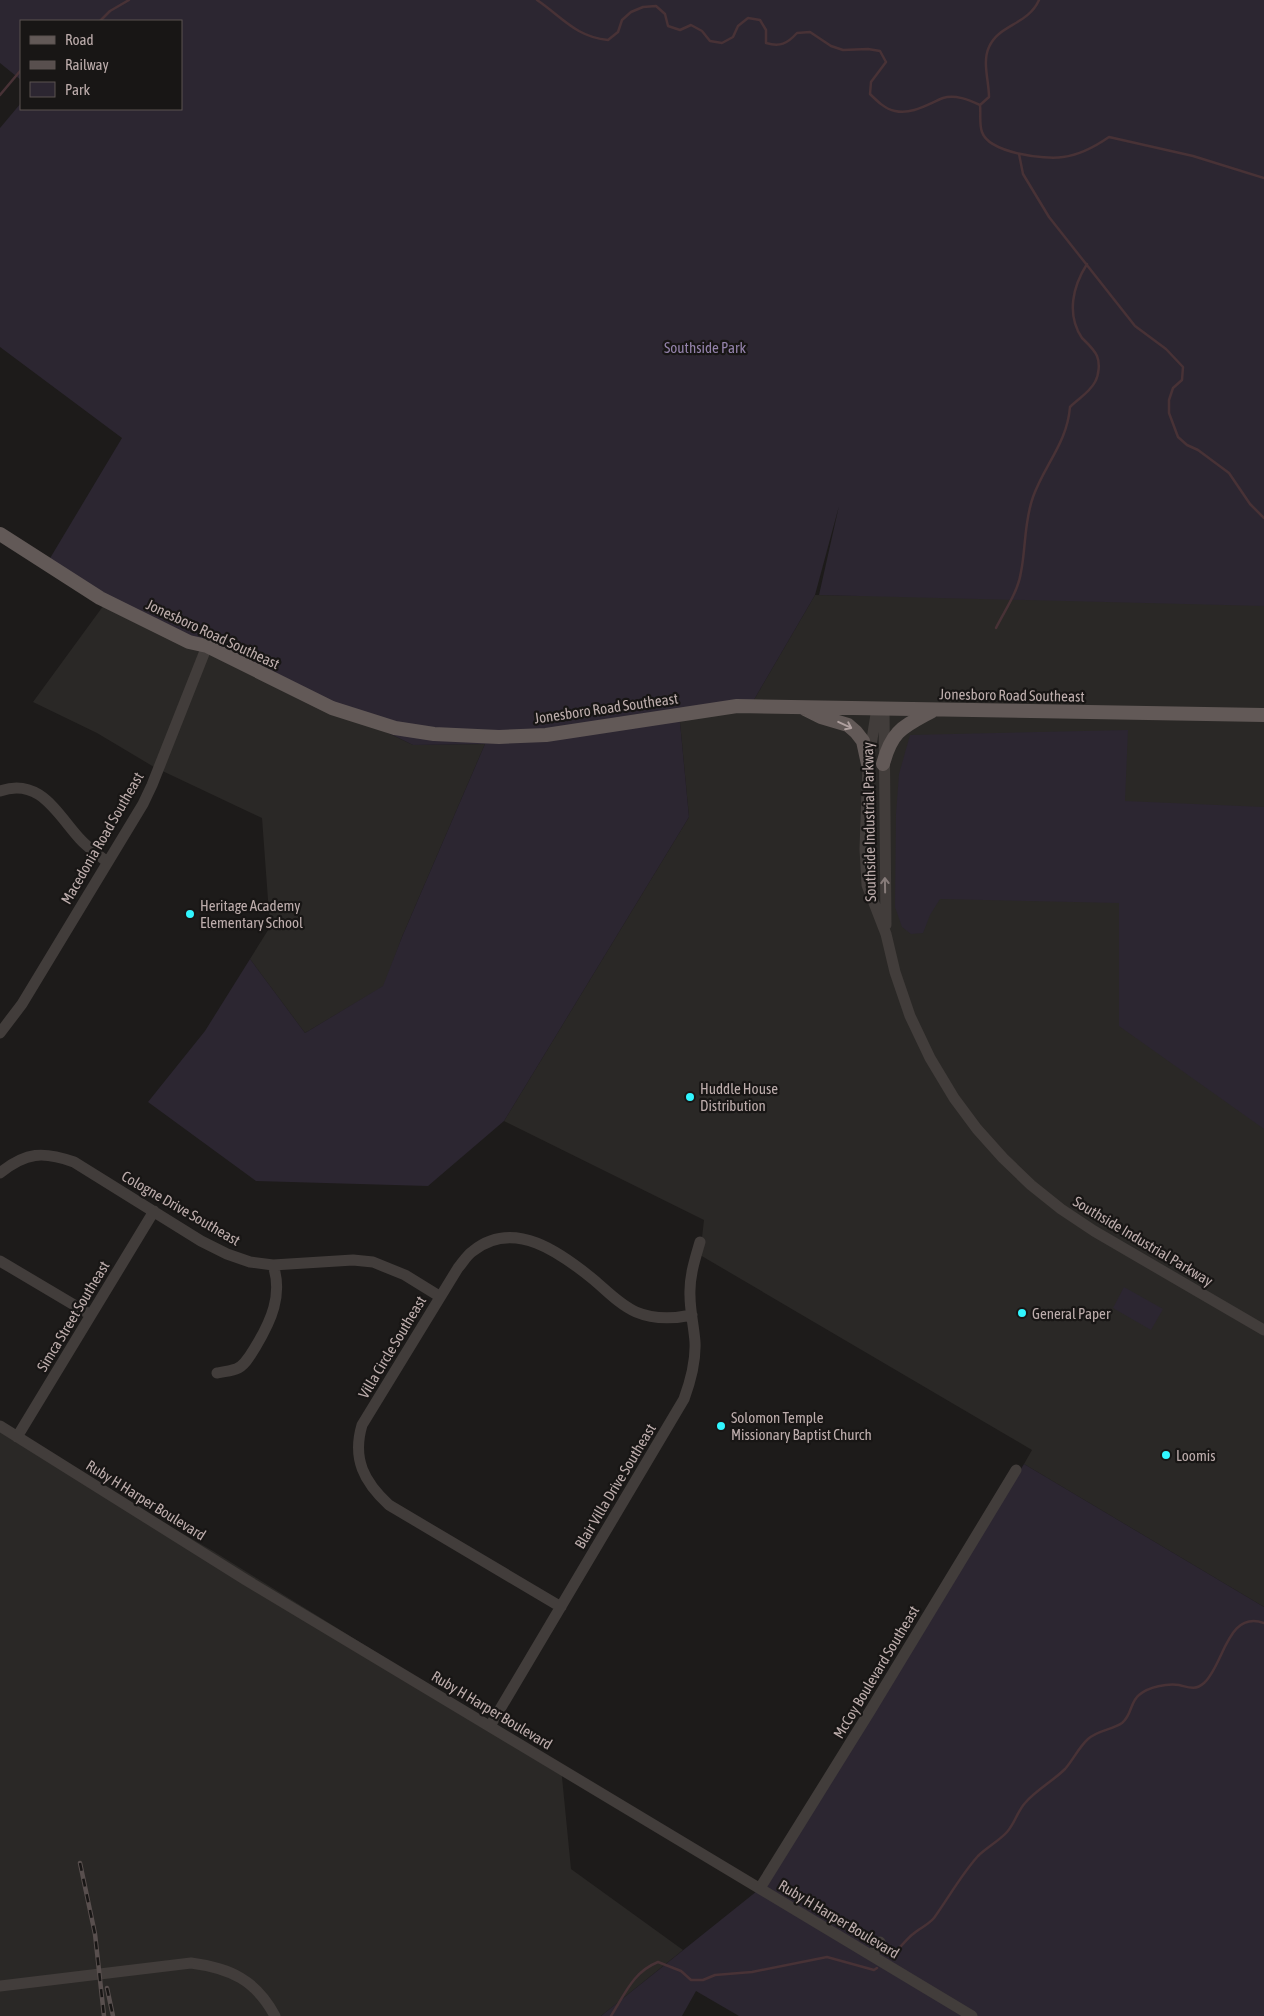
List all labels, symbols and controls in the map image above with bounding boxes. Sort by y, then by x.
legend [20,20,182,110]
text: Road [65,31,94,48]
text: Railway [65,56,109,73]
text: Park [65,81,90,98]
park label: Southside Park [664,339,746,356]
street label: Jonesboro Road Southeast [144,596,282,672]
street label: Jonesboro Road Southeast [939,685,1085,705]
street label: Jonesboro Road Southeast [533,689,679,727]
one-way arrow [837,720,852,730]
street label: Southside Industrial Parkway [859,742,879,902]
street label: Macedonia Road Southeast [57,769,147,907]
one-way arrow [880,878,890,894]
place label: Heritage Academy Elementary School [200,897,303,931]
marker: Heritage Academy Elementary School [184,908,196,920]
place label: Huddle House Distribution [700,1080,778,1114]
marker: Huddle House Distribution [684,1091,696,1103]
street label: Cologne Drive Southeast [119,1167,243,1249]
street label: Southside Industrial Parkway [1070,1193,1216,1289]
street label: Simca Street Southeast [33,1258,113,1374]
street label: Villa Circle Southeast [355,1293,429,1401]
place label: General Paper [1032,1305,1111,1322]
marker: General Paper [1016,1307,1028,1319]
place label: Solomon Temple Missionary Baptist Church [731,1409,872,1443]
marker: Solomon Temple Missionary Baptist Church [715,1420,727,1432]
street label: Blair Villa Drive Southeast [571,1421,659,1551]
place label: Loomis [1176,1447,1215,1464]
marker: Loomis [1160,1449,1172,1461]
street label: Ruby H Harper Boulevard [83,1456,209,1544]
street label: McCoy Boulevard Southeast [830,1603,922,1741]
street label: Ruby H Harper Boulevard [429,1667,555,1753]
street label: Ruby H Harper Boulevard [776,1876,902,1962]

